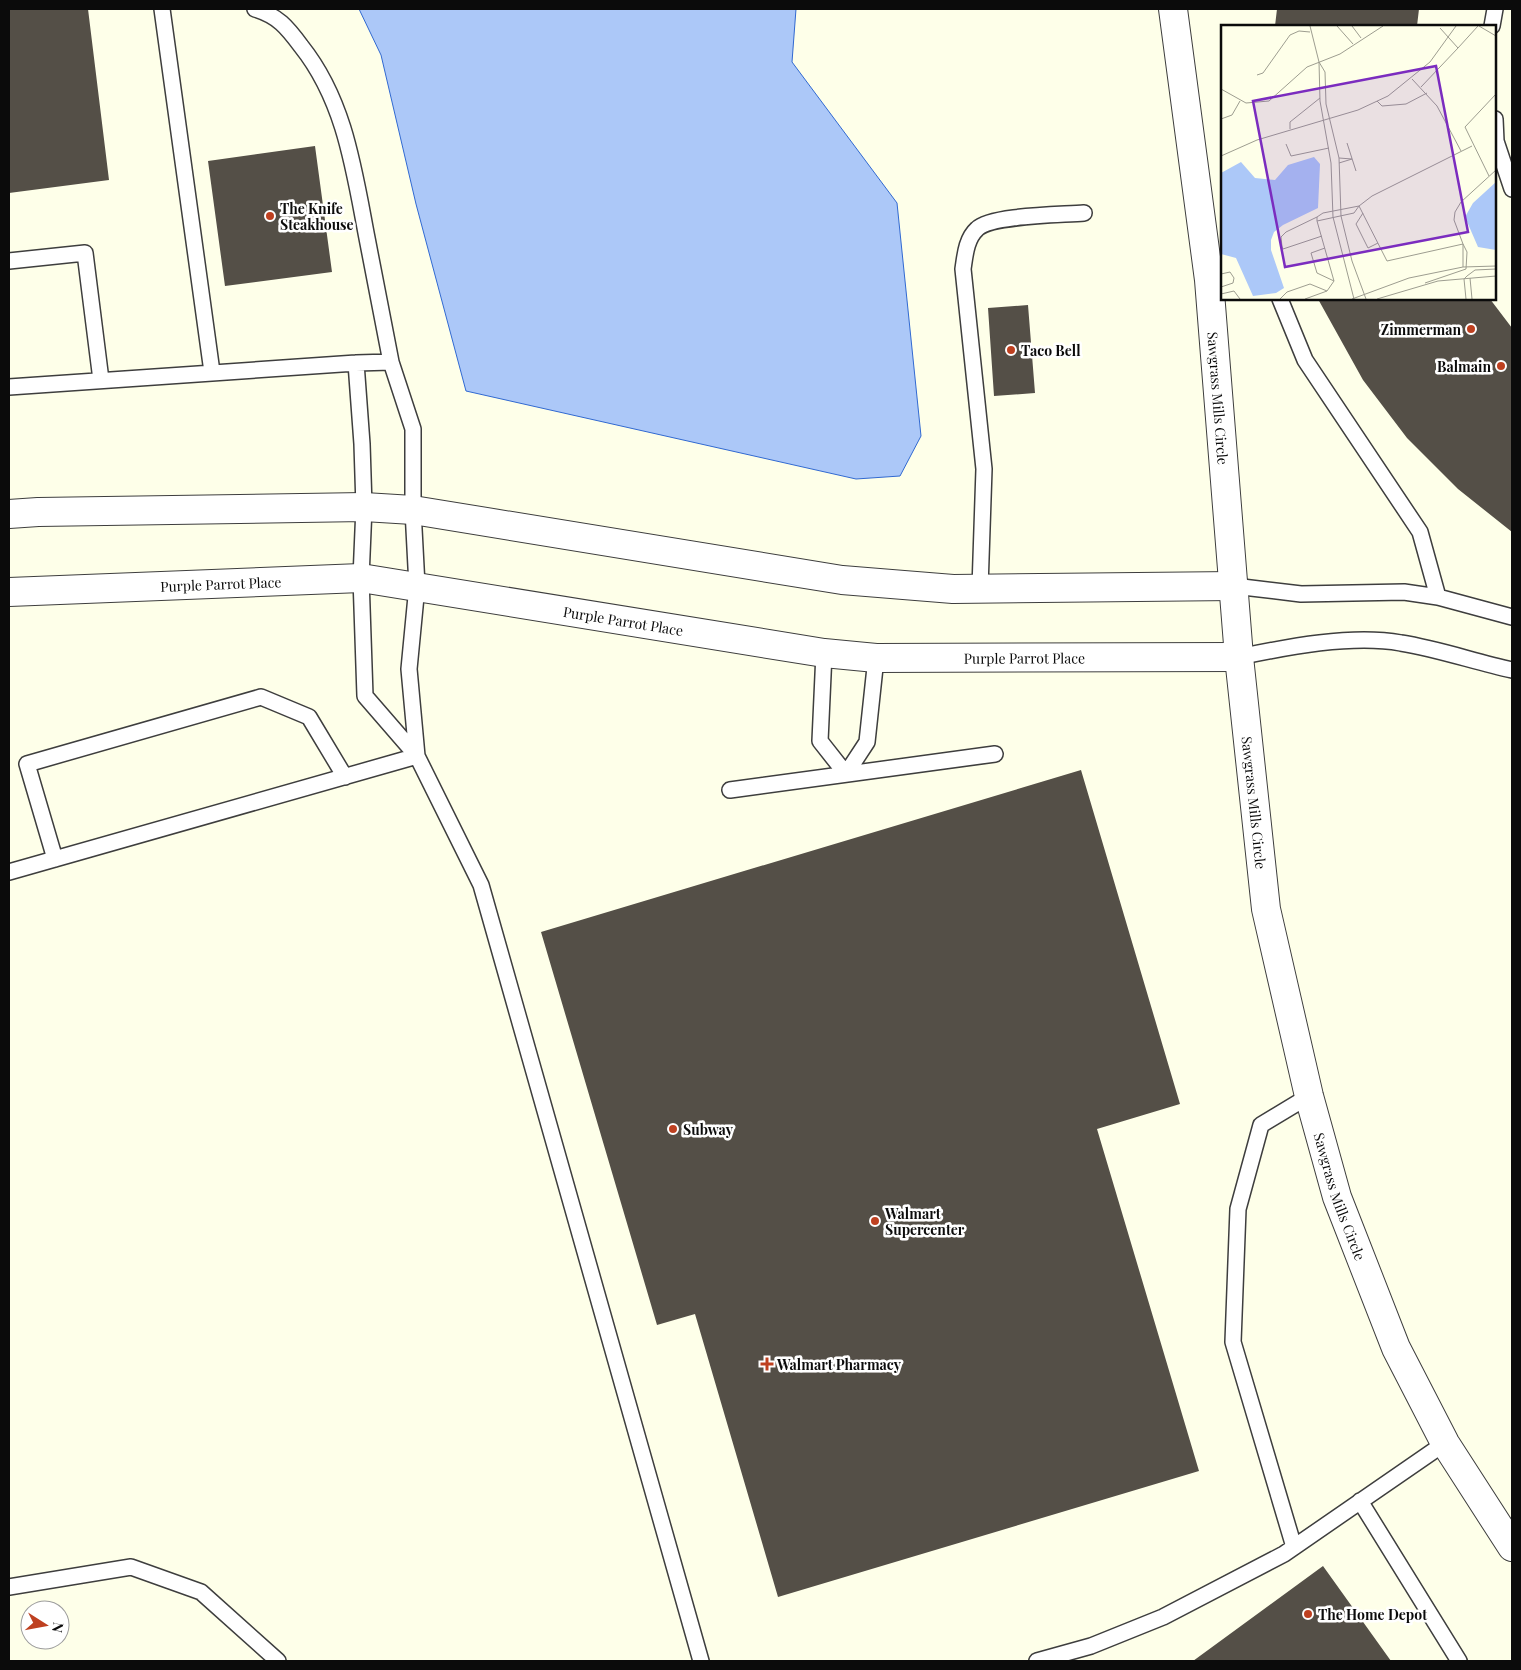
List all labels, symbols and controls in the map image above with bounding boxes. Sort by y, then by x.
inset map [1221,25,1496,300]
place label: The Knife Steakhouse [280,199,354,234]
marker: The Knife Steakhouse [264,210,276,222]
place label: Zimmerman [1381,320,1461,339]
marker: Zimmerman [1465,323,1477,335]
street label: Sawgrass Mills Circle [1204,331,1233,465]
place label: Taco Bell [1021,341,1081,360]
marker: Taco Bell [1005,344,1017,356]
place label: Balmain [1437,357,1491,376]
marker: Balmain [1495,360,1507,372]
street label: Purple Parrot Place [160,572,282,595]
street label: Purple Parrot Place [562,601,685,640]
street label: Purple Parrot Place [964,648,1085,667]
street label: Sawgrass Mills Circle [1238,735,1271,870]
place label: Subway [683,1120,734,1139]
marker: Subway [667,1123,679,1135]
street label: Sawgrass Mills Circle [1310,1130,1370,1263]
place label: Walmart Supercenter [884,1204,965,1239]
marker: Walmart Supercenter [869,1215,881,1227]
place label: Walmart Pharmacy [776,1355,902,1374]
marker: Walmart Pharmacy [761,1358,773,1370]
north arrow [20,1600,70,1650]
place label: The Home Depot [1318,1605,1427,1624]
marker: The Home Depot [1302,1608,1314,1620]
text: N [48,1621,69,1634]

